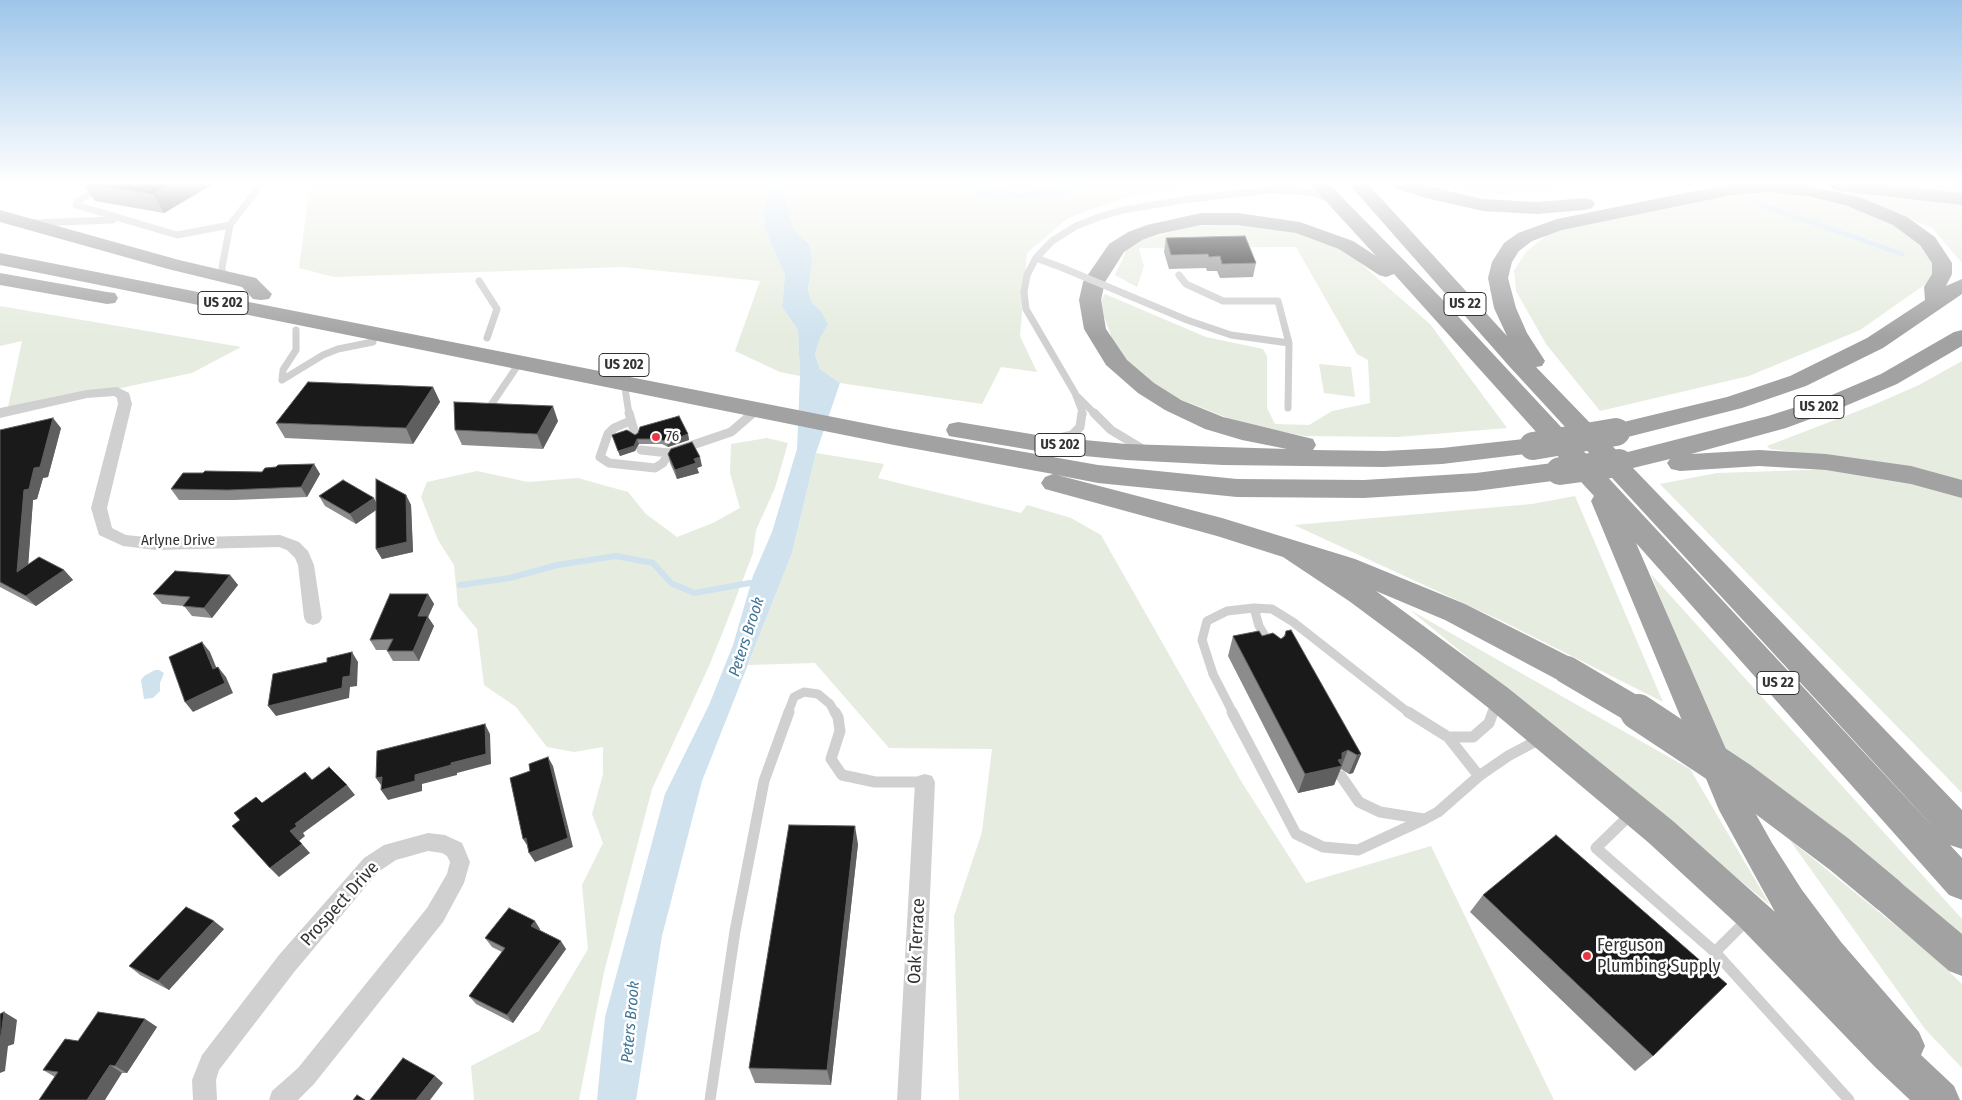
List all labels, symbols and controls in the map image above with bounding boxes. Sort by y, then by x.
road number: US 202 [198,292,248,314]
road number: US 22 [1444,292,1486,316]
road number: US 202 [599,354,649,376]
road number: US 202 [1794,396,1844,418]
place label: 76 [666,428,679,446]
marker: 76 [650,431,662,443]
road number: US 202 [1035,434,1085,456]
street label: Arlyne Drive [141,532,215,550]
water label: Peters Brook [725,595,769,679]
road number: US 22 [1757,671,1799,694]
street label: Prospect Drive [296,857,384,951]
street label: Oak Terrace [904,898,930,984]
place label: Ferguson Plumbing Supply [1597,935,1721,978]
marker: Ferguson Plumbing Supply [1581,950,1593,962]
water label: Peters Brook [618,980,644,1064]

